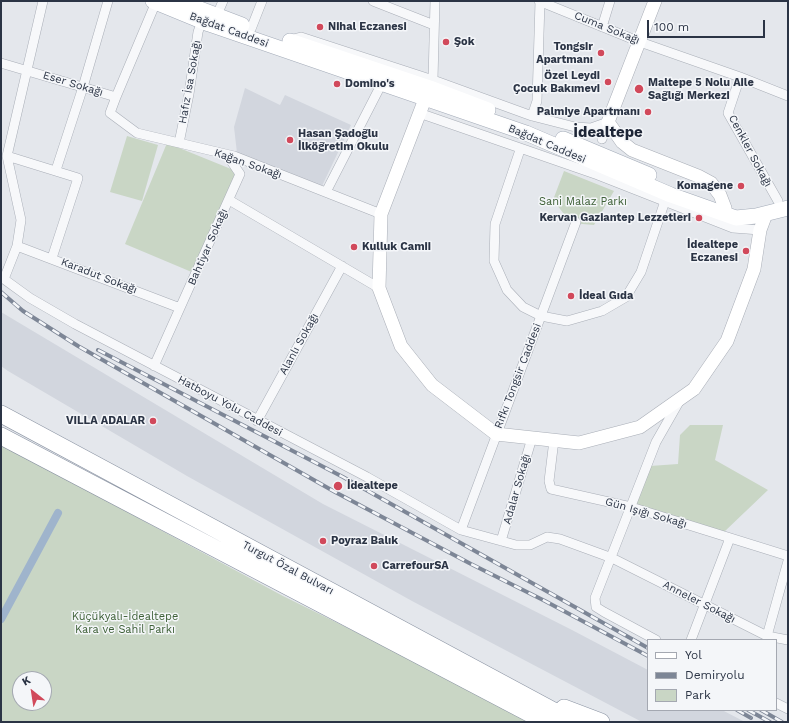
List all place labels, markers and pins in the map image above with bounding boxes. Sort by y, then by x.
place label: Nihal Eczanesi [328,20,407,34]
marker: Nihal Eczanesi [315,22,325,32]
place label: Şok [454,35,475,49]
marker: Şok [441,37,451,47]
place label: Tongsir Apartmanı [536,40,593,66]
marker: Tongsir Apartmanı [596,48,606,58]
place label: Özel Leydi Çocuk Bakımevi [513,69,600,95]
place label: Maltepe 5 Nolu Aile Sağlığı Merkezi [648,76,754,102]
place label: Domino's [345,77,395,91]
marker: Özel Leydi Çocuk Bakımevi [603,77,613,87]
marker: Domino's [332,79,342,89]
marker: Maltepe 5 Nolu Aile Sağlığı Merkezi [633,83,645,95]
place label: Palmiye Apartmanı [537,105,640,119]
marker: Palmiye Apartmanı [643,107,653,117]
place label: Hasan Şadoğlu İlköğretim Okulu [298,127,389,153]
marker: Hasan Şadoğlu İlköğretim Okulu [285,135,295,145]
place label: Komagene [677,179,733,193]
marker: Komagene [736,181,746,191]
place label: Kervan Gaziantep Lezzetleri [540,211,691,225]
marker: Kervan Gaziantep Lezzetleri [694,213,704,223]
place label: İdealtepe Eczanesi [687,238,738,264]
place label: Kulluk Camii [362,240,431,254]
marker: Kulluk Camii [349,242,359,252]
marker: İdealtepe Eczanesi [741,246,751,256]
place label: İdeal Gıda [579,289,633,303]
marker: İdeal Gıda [566,291,576,301]
place label: VILLA ADALAR [66,414,145,428]
marker: VILLA ADALAR [148,416,158,426]
place label: İdealtepe [347,479,398,493]
marker: İdealtepe [332,480,344,492]
place label: Poyraz Balık [331,534,398,548]
marker: Poyraz Balık [318,536,328,546]
place label: CarrefourSA [382,559,449,573]
marker: CarrefourSA [369,561,379,571]

